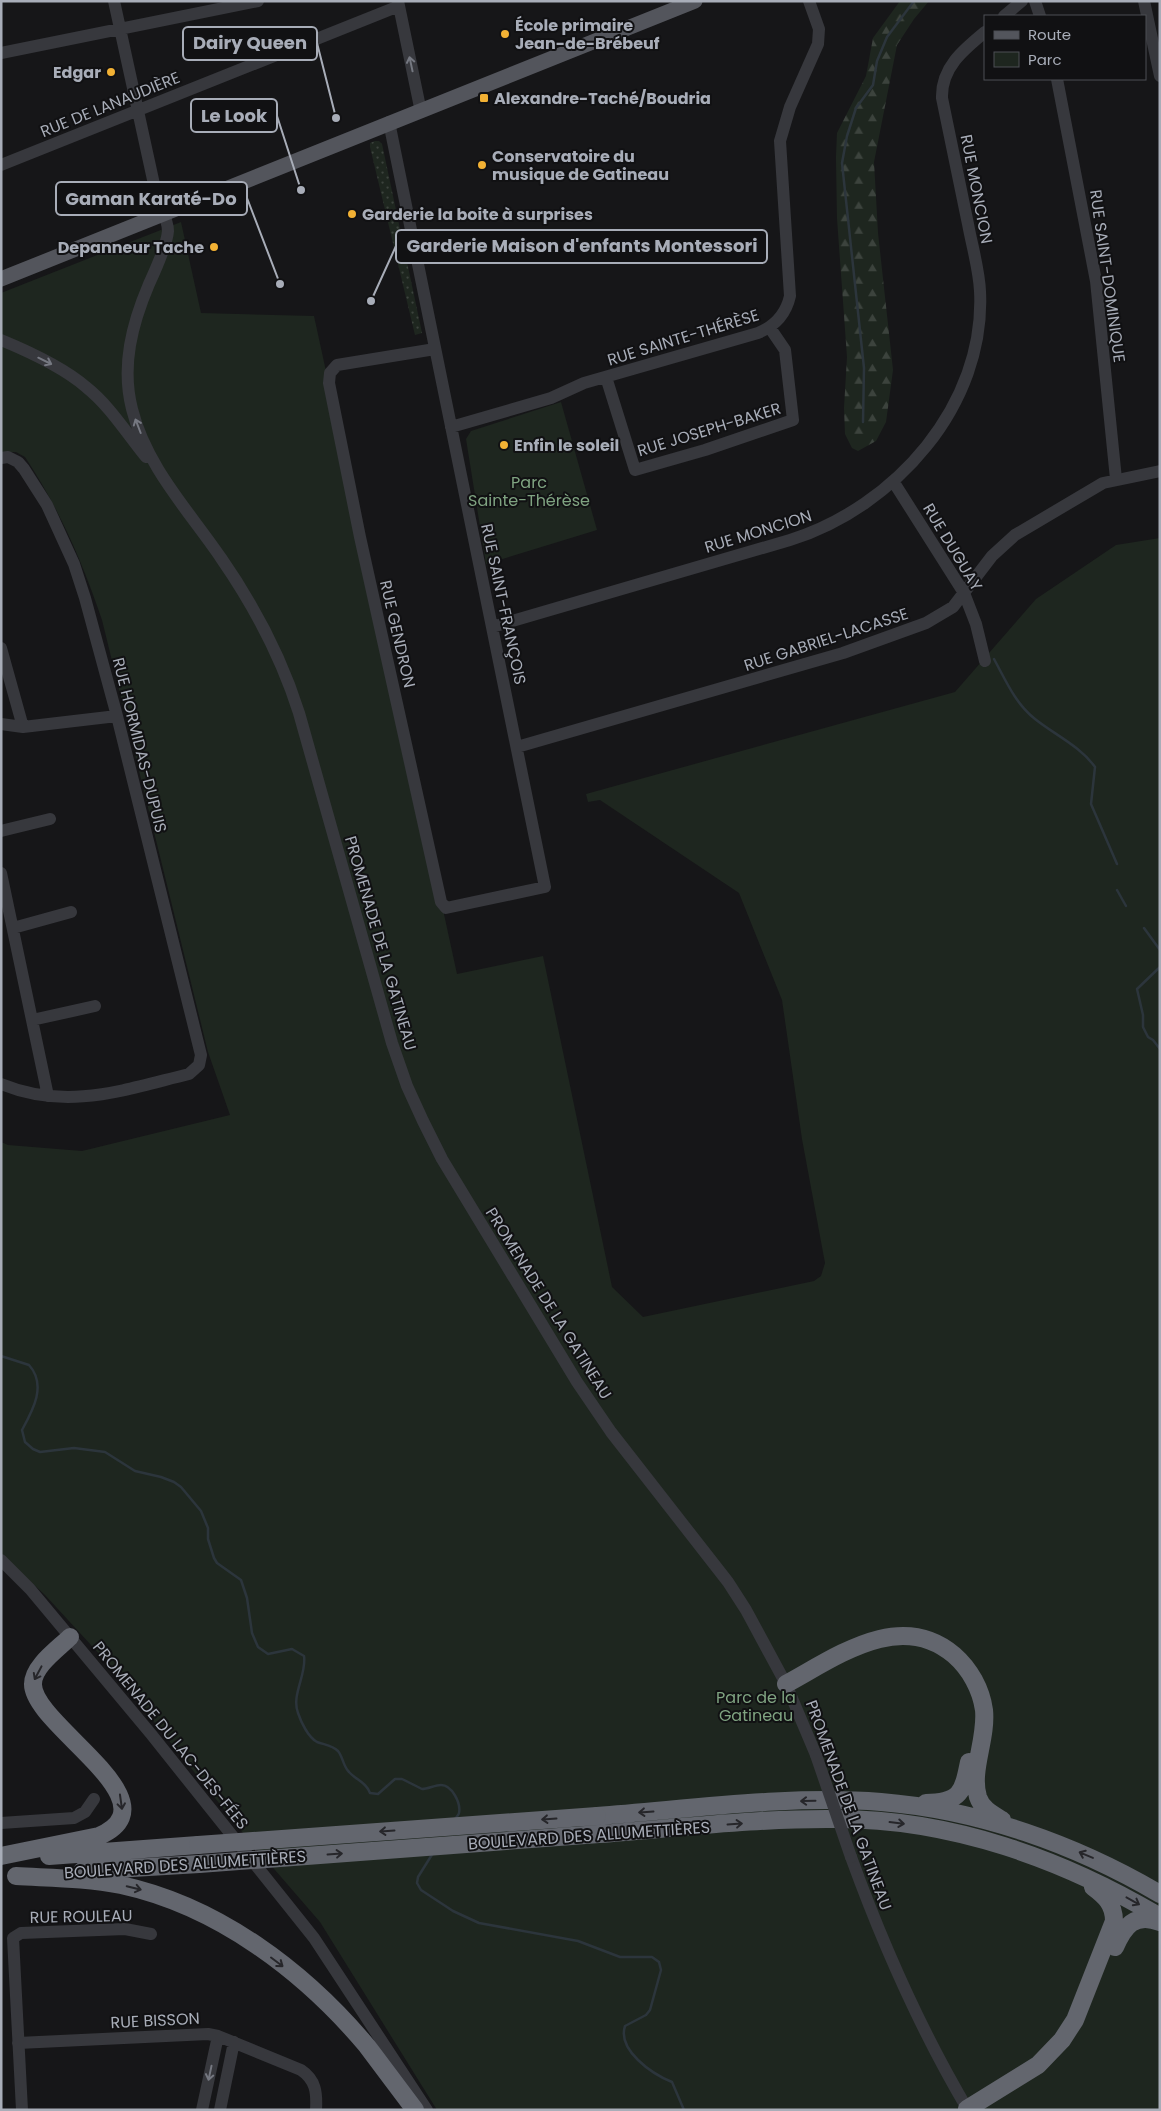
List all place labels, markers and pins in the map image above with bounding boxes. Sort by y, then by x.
place label: École primaire Jean-de-Brébeuf [515,14,660,55]
callout: Dairy Queen [183,27,317,60]
marker: École primaire Jean-de-Brébeuf [499,28,511,40]
place label: Edgar [53,61,101,84]
marker: Edgar [105,66,117,78]
place label: Alexandre-Taché/Boudria [494,87,711,110]
marker: Alexandre-Taché/Boudria [478,92,490,104]
callout: Le Look [191,99,277,132]
place label: Conservatoire du musique de Gatineau [492,145,669,186]
marker: Conservatoire du musique de Gatineau [476,159,488,171]
callout: Gaman Karaté-Do [56,182,247,215]
place label: Garderie la boite à surprises [362,203,593,226]
marker: Garderie la boite à surprises [346,208,358,220]
callout: Garderie Maison d'enfants Montessori [396,230,767,263]
place label: Depanneur Tache [58,236,204,259]
marker: Depanneur Tache [208,241,220,253]
place label: Enfin le soleil [514,434,619,457]
marker: Enfin le soleil [498,439,510,451]

